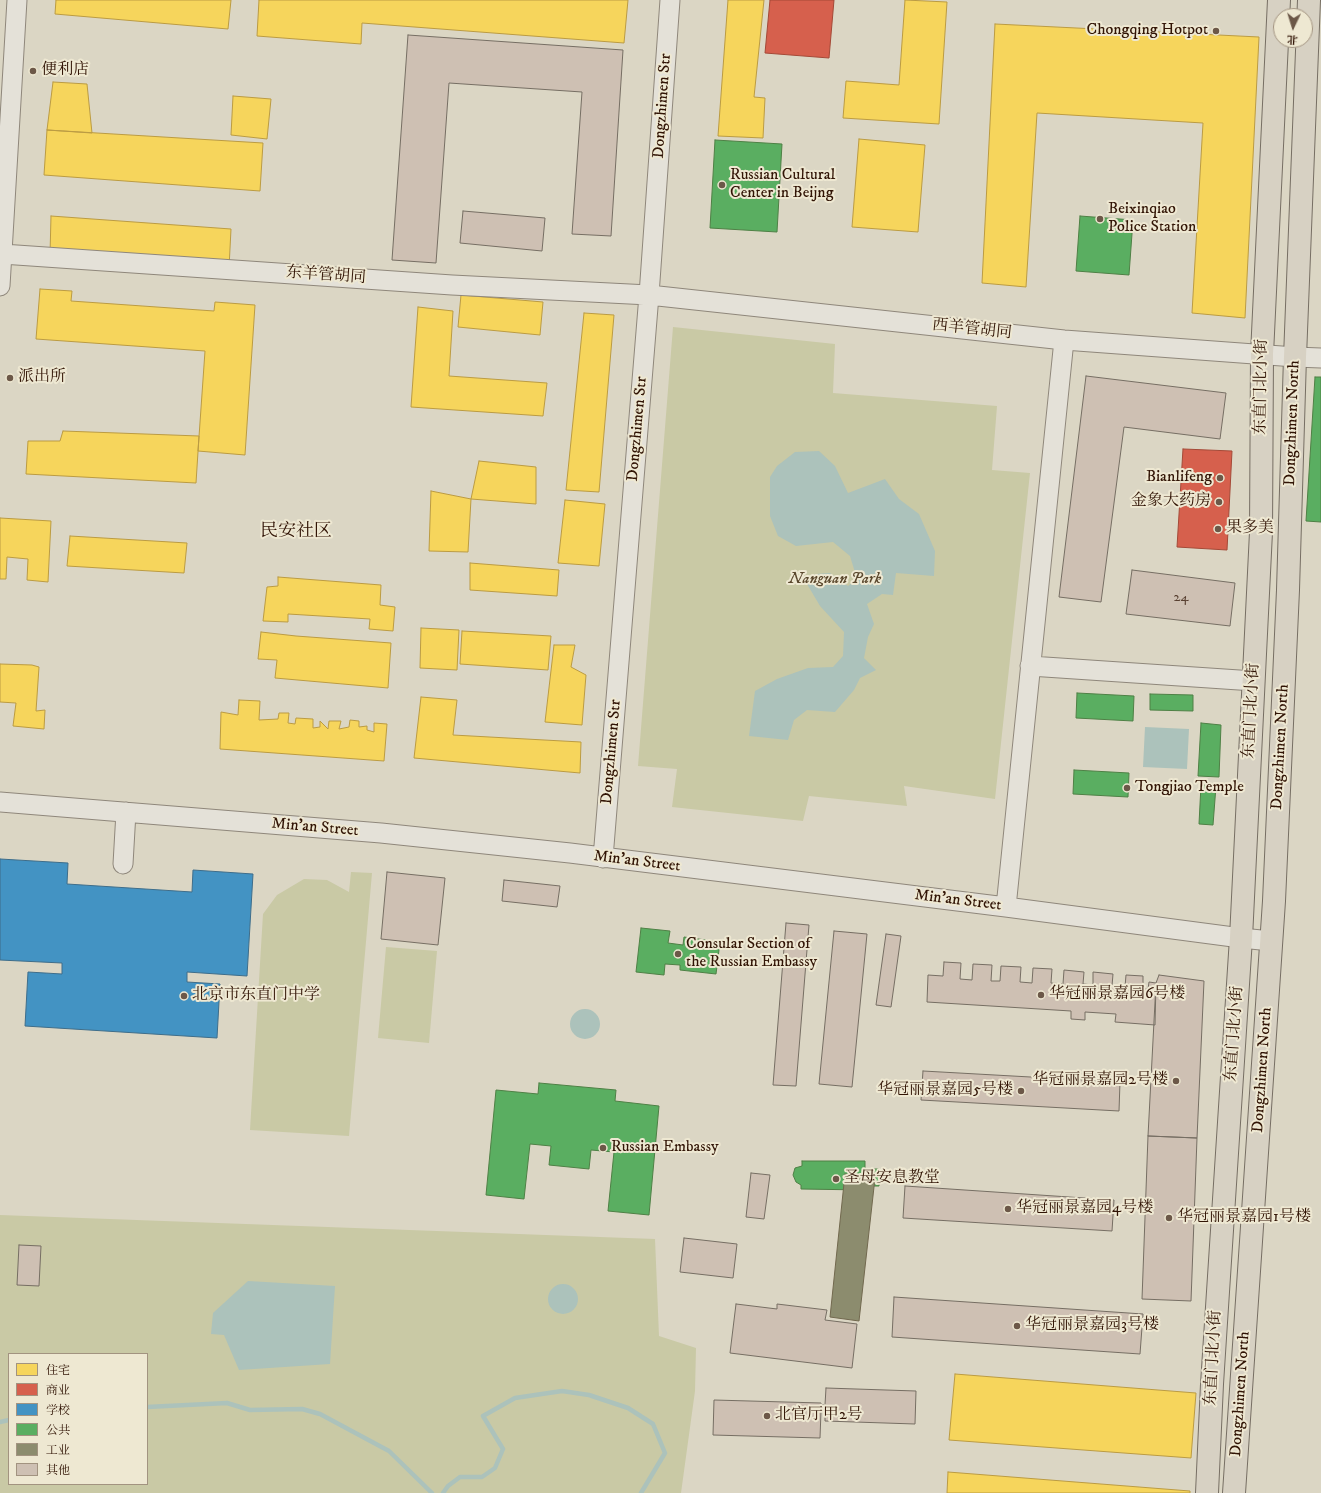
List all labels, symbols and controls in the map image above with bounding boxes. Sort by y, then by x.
north arrow [1273,8,1313,48]
place label: Chongqing Hotpot [1086,21,1208,41]
marker: Chongqing Hotpot [1211,26,1221,36]
text: 北 [1286,32,1298,46]
street label: Dongzhimen Str [650,53,676,159]
place label: 便利店 [41,61,89,81]
marker: 便利店 [28,66,38,76]
place label: Russian Cultural Center in Beijng [730,166,835,204]
marker: Russian Cultural Center in Beijng [717,180,727,190]
place label: Beixinqiao Police Station [1108,200,1196,238]
marker: Beixinqiao Police Station [1095,214,1105,224]
street label: 东羊管胡同 [285,264,367,288]
street label: 西羊管胡同 [931,316,1013,344]
street label: 东直门北小街 [1252,339,1272,435]
street label: Dongzhimen North [1281,360,1305,486]
place label: 派出所 [18,368,66,388]
marker: 派出所 [5,373,15,383]
street label: Dongzhimen Str [624,376,652,482]
place label: Bianlifeng [1146,468,1212,488]
marker: Bianlifeng [1215,473,1225,483]
place label: 金象大药房 [1131,492,1211,512]
marker: 金象大药房 [1214,497,1224,507]
place label: 果多美 [1226,519,1274,539]
district label: 民安社区 [260,521,332,543]
marker: 果多美 [1213,524,1223,534]
park label: Nanguan Park [789,570,881,590]
house number: 24 [1174,590,1188,606]
street label: 东直门北小街 [1240,663,1264,759]
street label: Dongzhimen North [1268,684,1294,810]
street label: Dongzhimen Str [598,699,626,805]
place label: Tongjiao Temple [1135,778,1244,798]
marker: Tongjiao Temple [1122,783,1132,793]
street label: Min'an Street [271,815,359,841]
street label: Min'an Street [592,847,682,877]
street label: Min'an Street [913,886,1003,916]
place label: Consular Section of the Russian Embassy [686,935,817,973]
marker: Consular Section of the Russian Embassy [673,949,683,959]
place label: 华冠丽景嘉园6号楼 [1049,985,1185,1005]
street label: 东直门北小街 [1222,985,1248,1083]
place label: 北京市东直门中学 [192,986,320,1006]
marker: 华冠丽景嘉园6号楼 [1036,990,1046,1000]
marker: 北京市东直门中学 [179,991,189,1001]
street label: Dongzhimen North [1249,1007,1277,1133]
place label: 华冠丽景嘉园2号楼 [1032,1071,1168,1091]
marker: 华冠丽景嘉园2号楼 [1171,1076,1181,1086]
place label: 华冠丽景嘉园5号楼 [877,1081,1013,1101]
marker: 华冠丽景嘉园5号楼 [1016,1086,1026,1096]
place label: Russian Embassy [611,1138,719,1158]
marker: Russian Embassy [598,1143,608,1153]
place label: 圣母安息教堂 [844,1169,940,1189]
marker: 圣母安息教堂 [831,1174,841,1184]
place label: 华冠丽景嘉园4号楼 [1016,1199,1153,1219]
marker: 华冠丽景嘉园4号楼 [1003,1204,1013,1214]
place label: 华冠丽景嘉园1号楼 [1177,1208,1311,1228]
marker: 华冠丽景嘉园1号楼 [1164,1213,1174,1223]
street label: 东直门北小街 [1202,1310,1226,1406]
place label: 华冠丽景嘉园3号楼 [1025,1316,1159,1336]
marker: 华冠丽景嘉园3号楼 [1012,1321,1022,1331]
street label: Dongzhimen North [1227,1331,1255,1457]
legend [8,1353,148,1485]
text: 住宅 [46,1363,70,1378]
text: 商业 [46,1383,70,1398]
text: 学校 [46,1403,70,1418]
place label: 北官厅甲2号 [775,1406,863,1426]
marker: 北官厅甲2号 [762,1411,772,1421]
text: 公共 [46,1423,70,1438]
text: 工业 [46,1443,70,1458]
text: 其他 [46,1463,70,1478]

